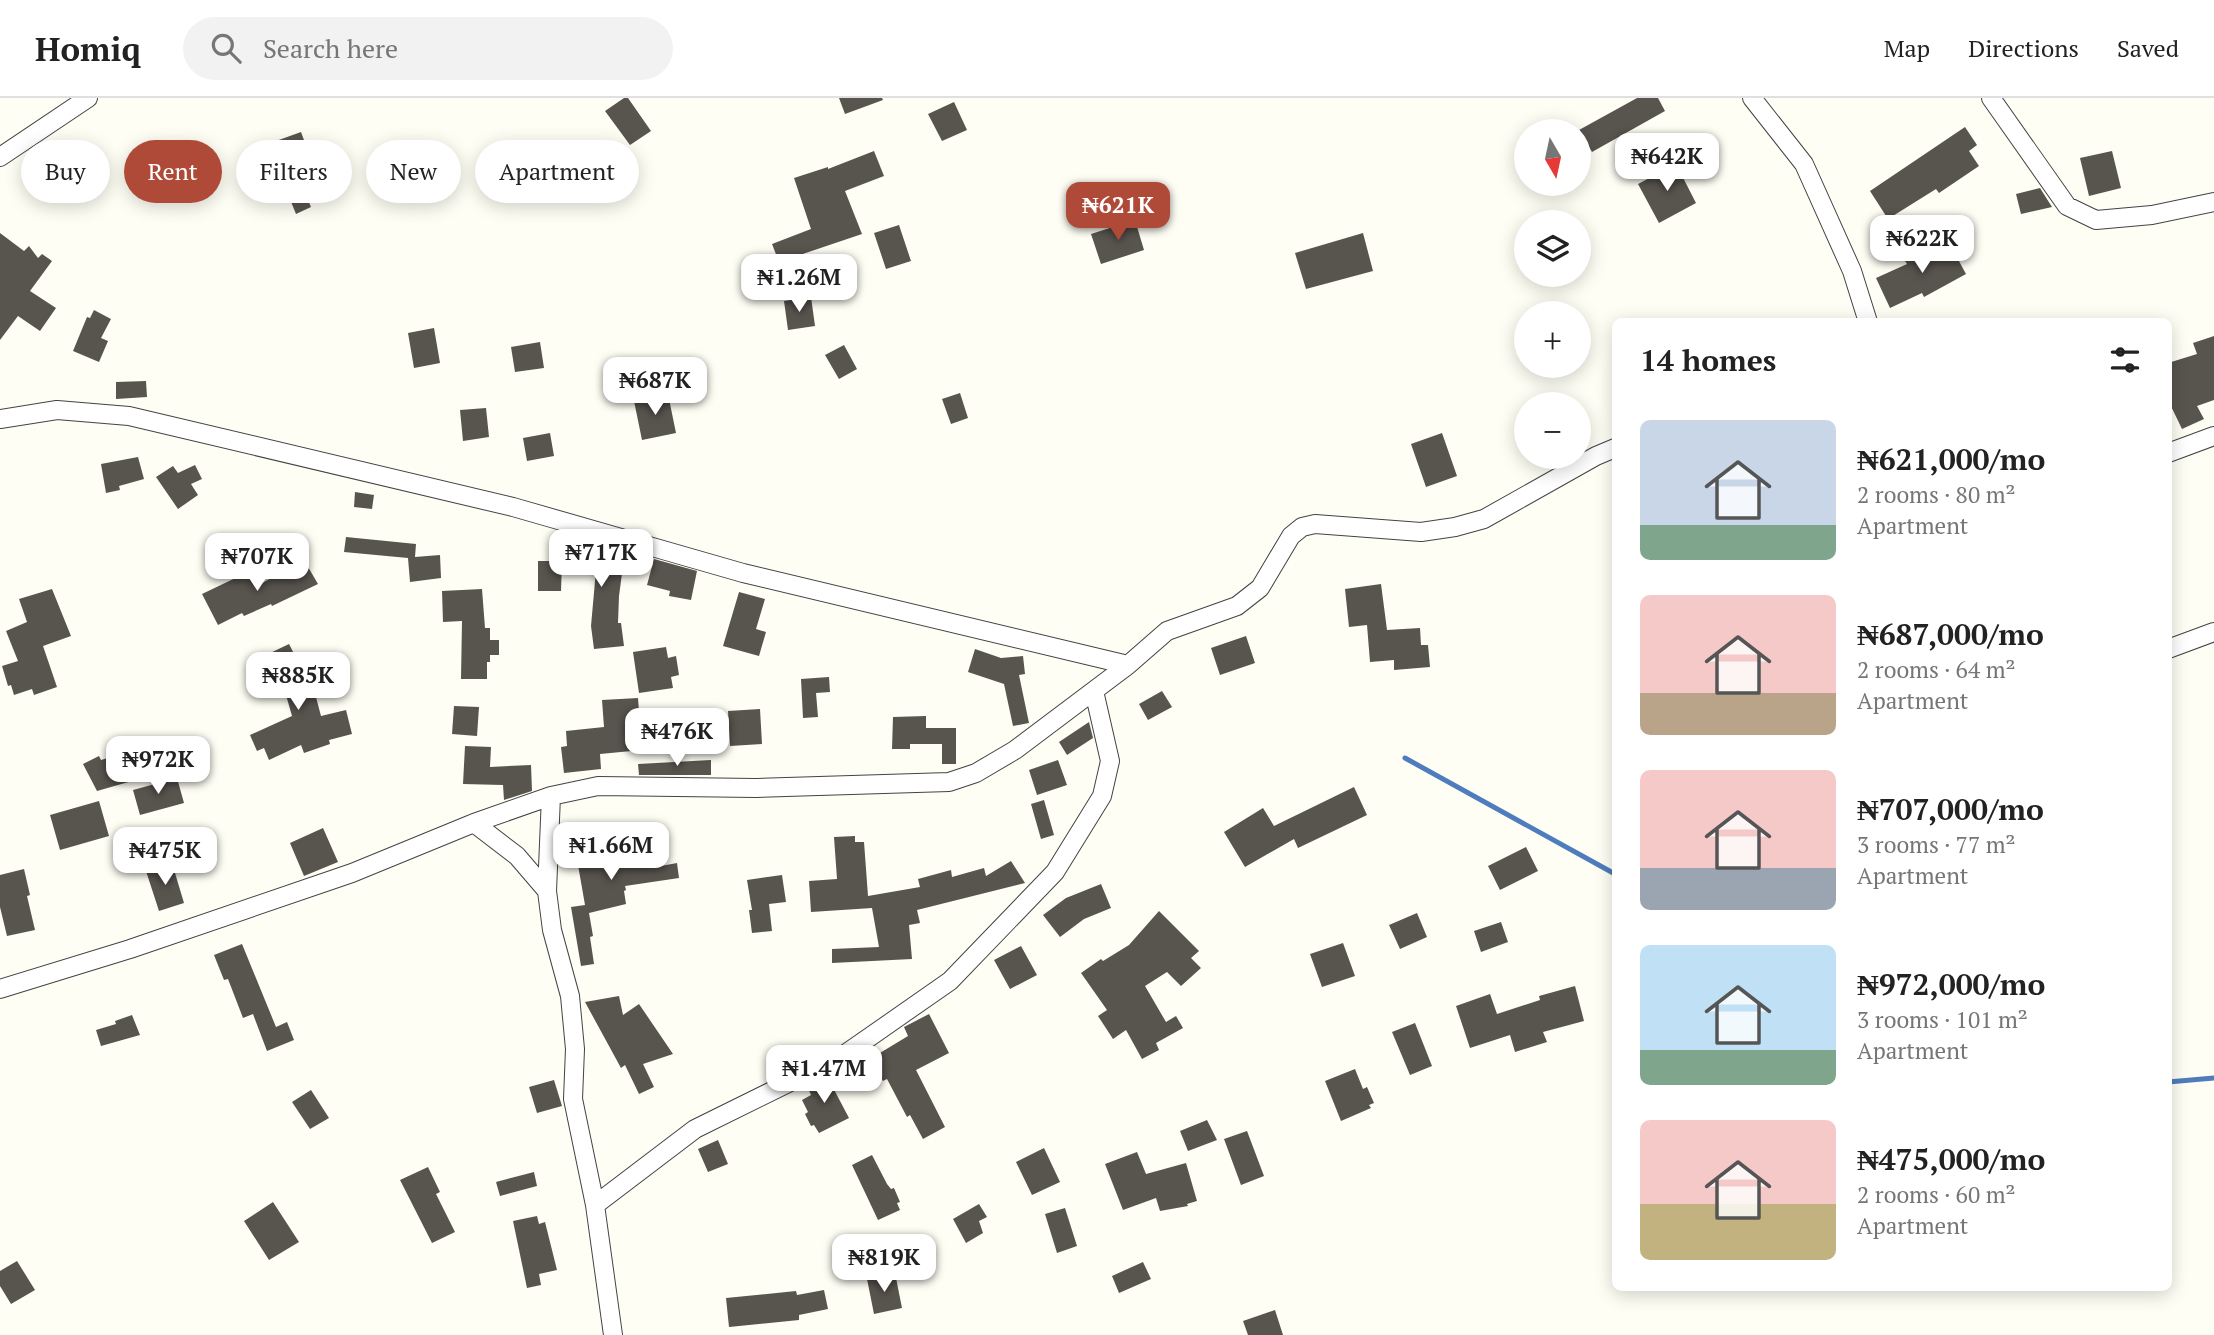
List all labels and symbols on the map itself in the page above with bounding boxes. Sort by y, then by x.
north arrow [1514,119,1591,196]
pin: ₦642K [1618,134,1716,193]
pin: ₦621K [1069,183,1167,242]
pin: ₦622K [1873,216,1971,275]
pin: ₦1.26M [742,254,856,314]
pin: ₦687K [606,358,704,417]
pin: ₦717K [552,530,650,589]
pin: ₦707K [208,533,306,593]
pin: ₦885K [249,652,347,712]
pin: ₦476K [628,708,726,768]
pin: ₦972K [109,736,207,796]
pin: ₦1.66M [554,822,668,882]
pin: ₦475K [116,828,214,887]
pin: ₦1.47M [767,1046,881,1105]
pin: ₦819K [835,1234,933,1294]

